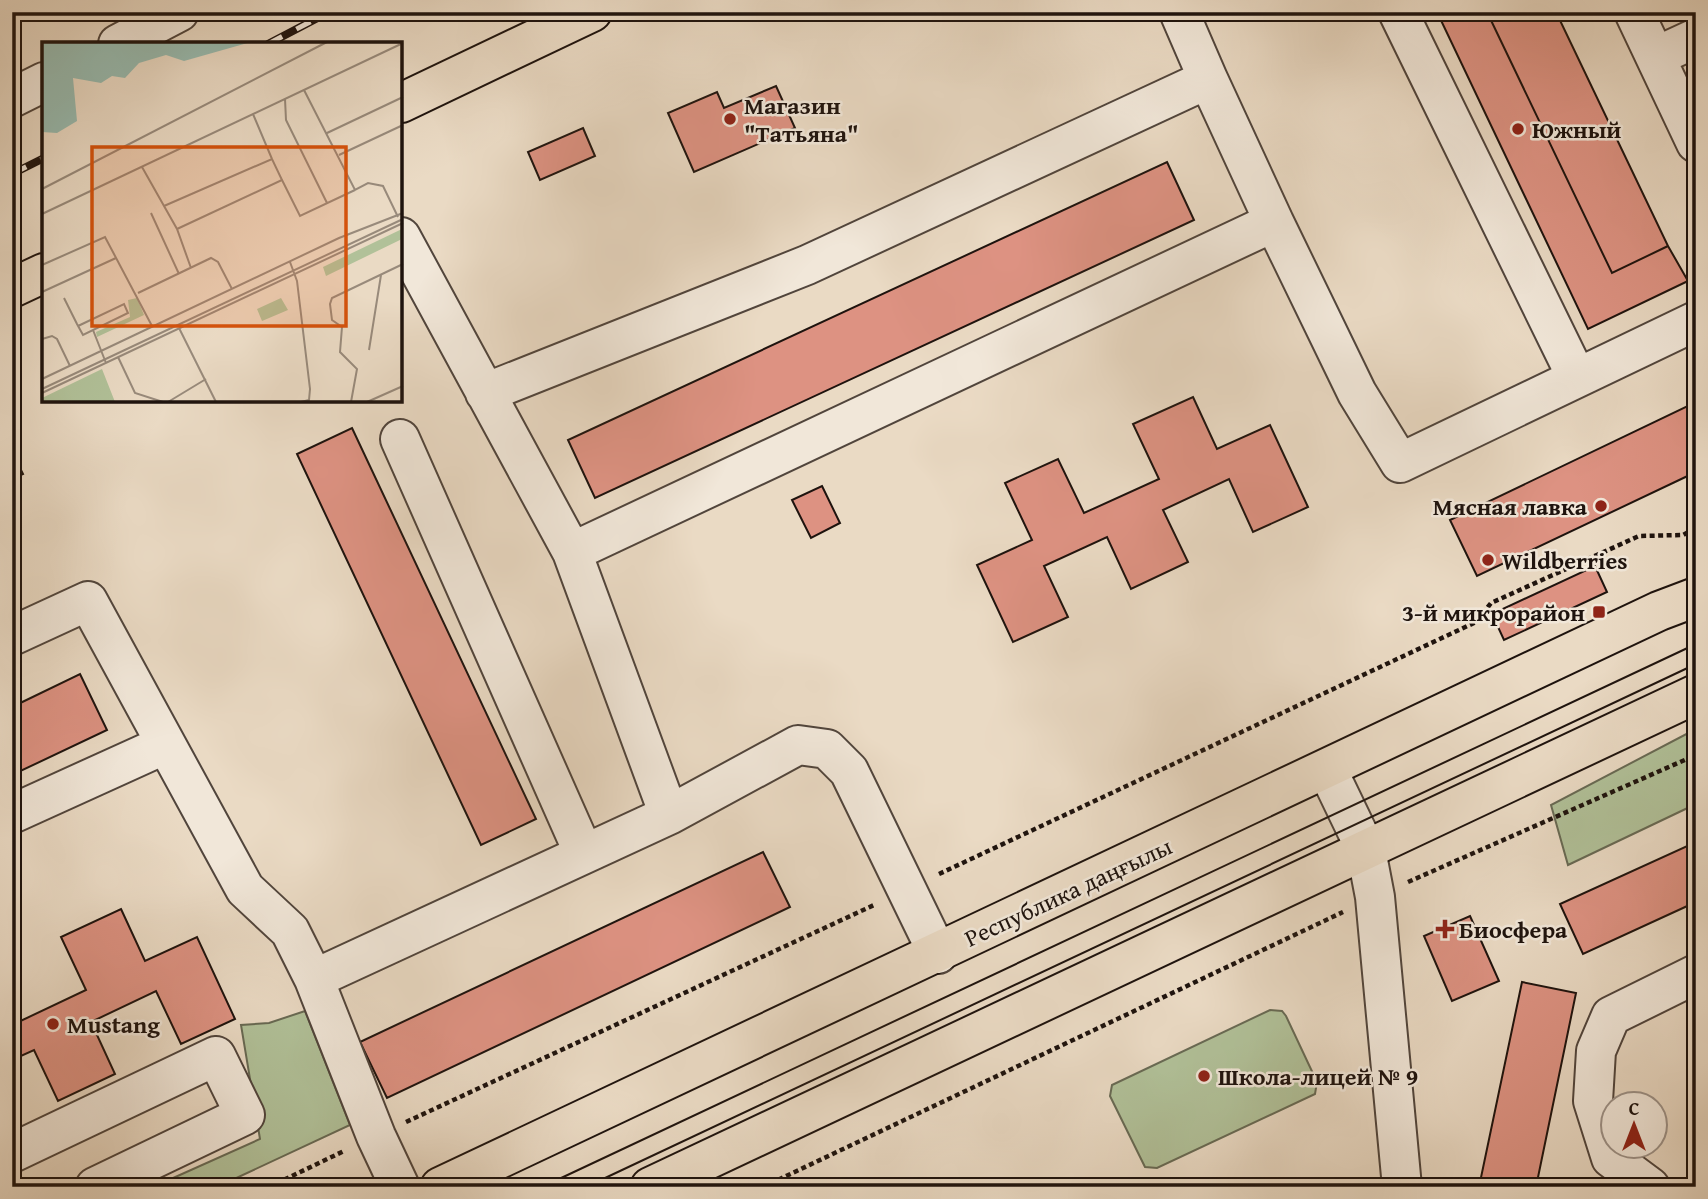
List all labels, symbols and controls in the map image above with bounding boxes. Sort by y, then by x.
inset map [42,42,402,402]
place label: Магазин "Татьяна" [744,88,859,151]
marker: Магазин "Татьяна" [722,111,738,127]
place label: Южный [1532,112,1621,147]
marker: Южный [1510,121,1526,137]
place label: Мясная лавка [1433,489,1588,524]
marker: Мясная лавка [1593,498,1609,514]
place label: Wildberries [1502,543,1628,578]
marker: Wildberries [1480,552,1496,568]
place label: 3-й микрорайон [1402,595,1585,630]
marker: 3-й микрорайон [1591,604,1607,620]
street label: Республика даңғылы [959,828,1178,955]
place label: Биосфера [1459,912,1568,947]
marker: Биосфера [1437,921,1453,937]
place label: Mustang [67,1007,160,1042]
marker: Mustang [45,1016,61,1032]
place label: Школа-лицей № 9 [1218,1059,1418,1094]
marker: Школа-лицей № 9 [1196,1068,1212,1084]
north arrow [1600,1090,1670,1160]
text: С [1629,1094,1640,1122]

